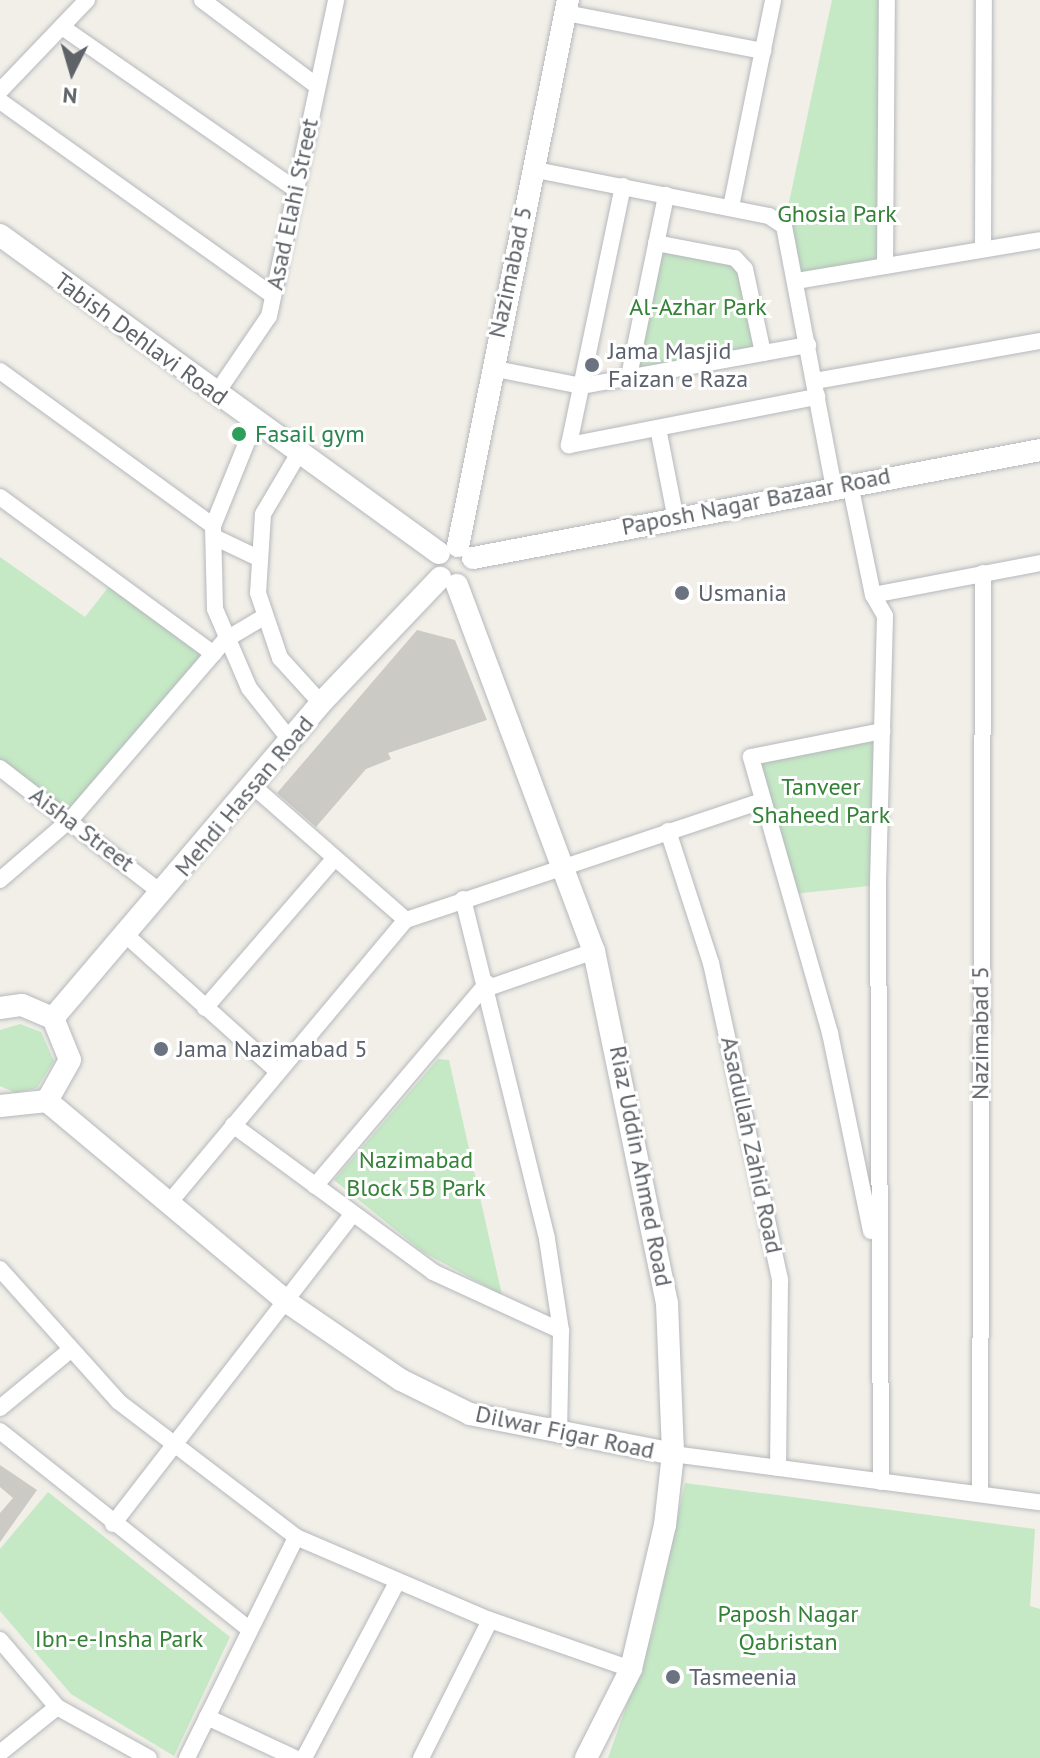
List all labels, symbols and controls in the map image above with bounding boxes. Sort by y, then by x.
north arrow [32,32,112,112]
text: N [61,81,78,110]
street label: Asad Elahi Street [260,116,324,292]
park label: Ghosia Park [777,200,897,228]
street label: Nazimabad 5 [482,204,538,340]
street label: Tabish Dehlavi Road [49,267,233,411]
park label: Al-Azhar Park [629,293,767,321]
place label: Jama Masjid Faizan e Raza [608,337,748,393]
marker: Jama Masjid Faizan e Raza [583,356,601,374]
place label: Fasail gym [255,420,365,448]
marker: Fasail gym [230,425,248,443]
street label: Paposh Nagar Bazaar Road [619,461,893,541]
place label: Usmania [698,579,787,607]
marker: Usmania [673,584,691,602]
street label: Mehdi Hassan Road [169,710,319,882]
park label: Tanveer Shaheed Park [752,773,890,829]
street label: Aisha Street [24,780,140,878]
street label: Nazimabad 5 [966,966,994,1100]
street label: Asadullah Zahid Road [715,1034,789,1256]
place label: Jama Nazimabad 5 [177,1035,368,1063]
marker: Jama Nazimabad 5 [152,1040,170,1058]
street label: Riaz Uddin Ahmed Road [603,1042,679,1290]
park label: Nazimabad Block 5B Park [346,1146,486,1202]
street label: Dilwar Figar Road [473,1399,657,1465]
park label: Paposh Nagar Qabristan [718,1600,858,1656]
park label: Ibn-e-Insha Park [35,1625,203,1653]
place label: Tasmeenia [689,1663,797,1691]
marker: Tasmeenia [664,1668,682,1686]

